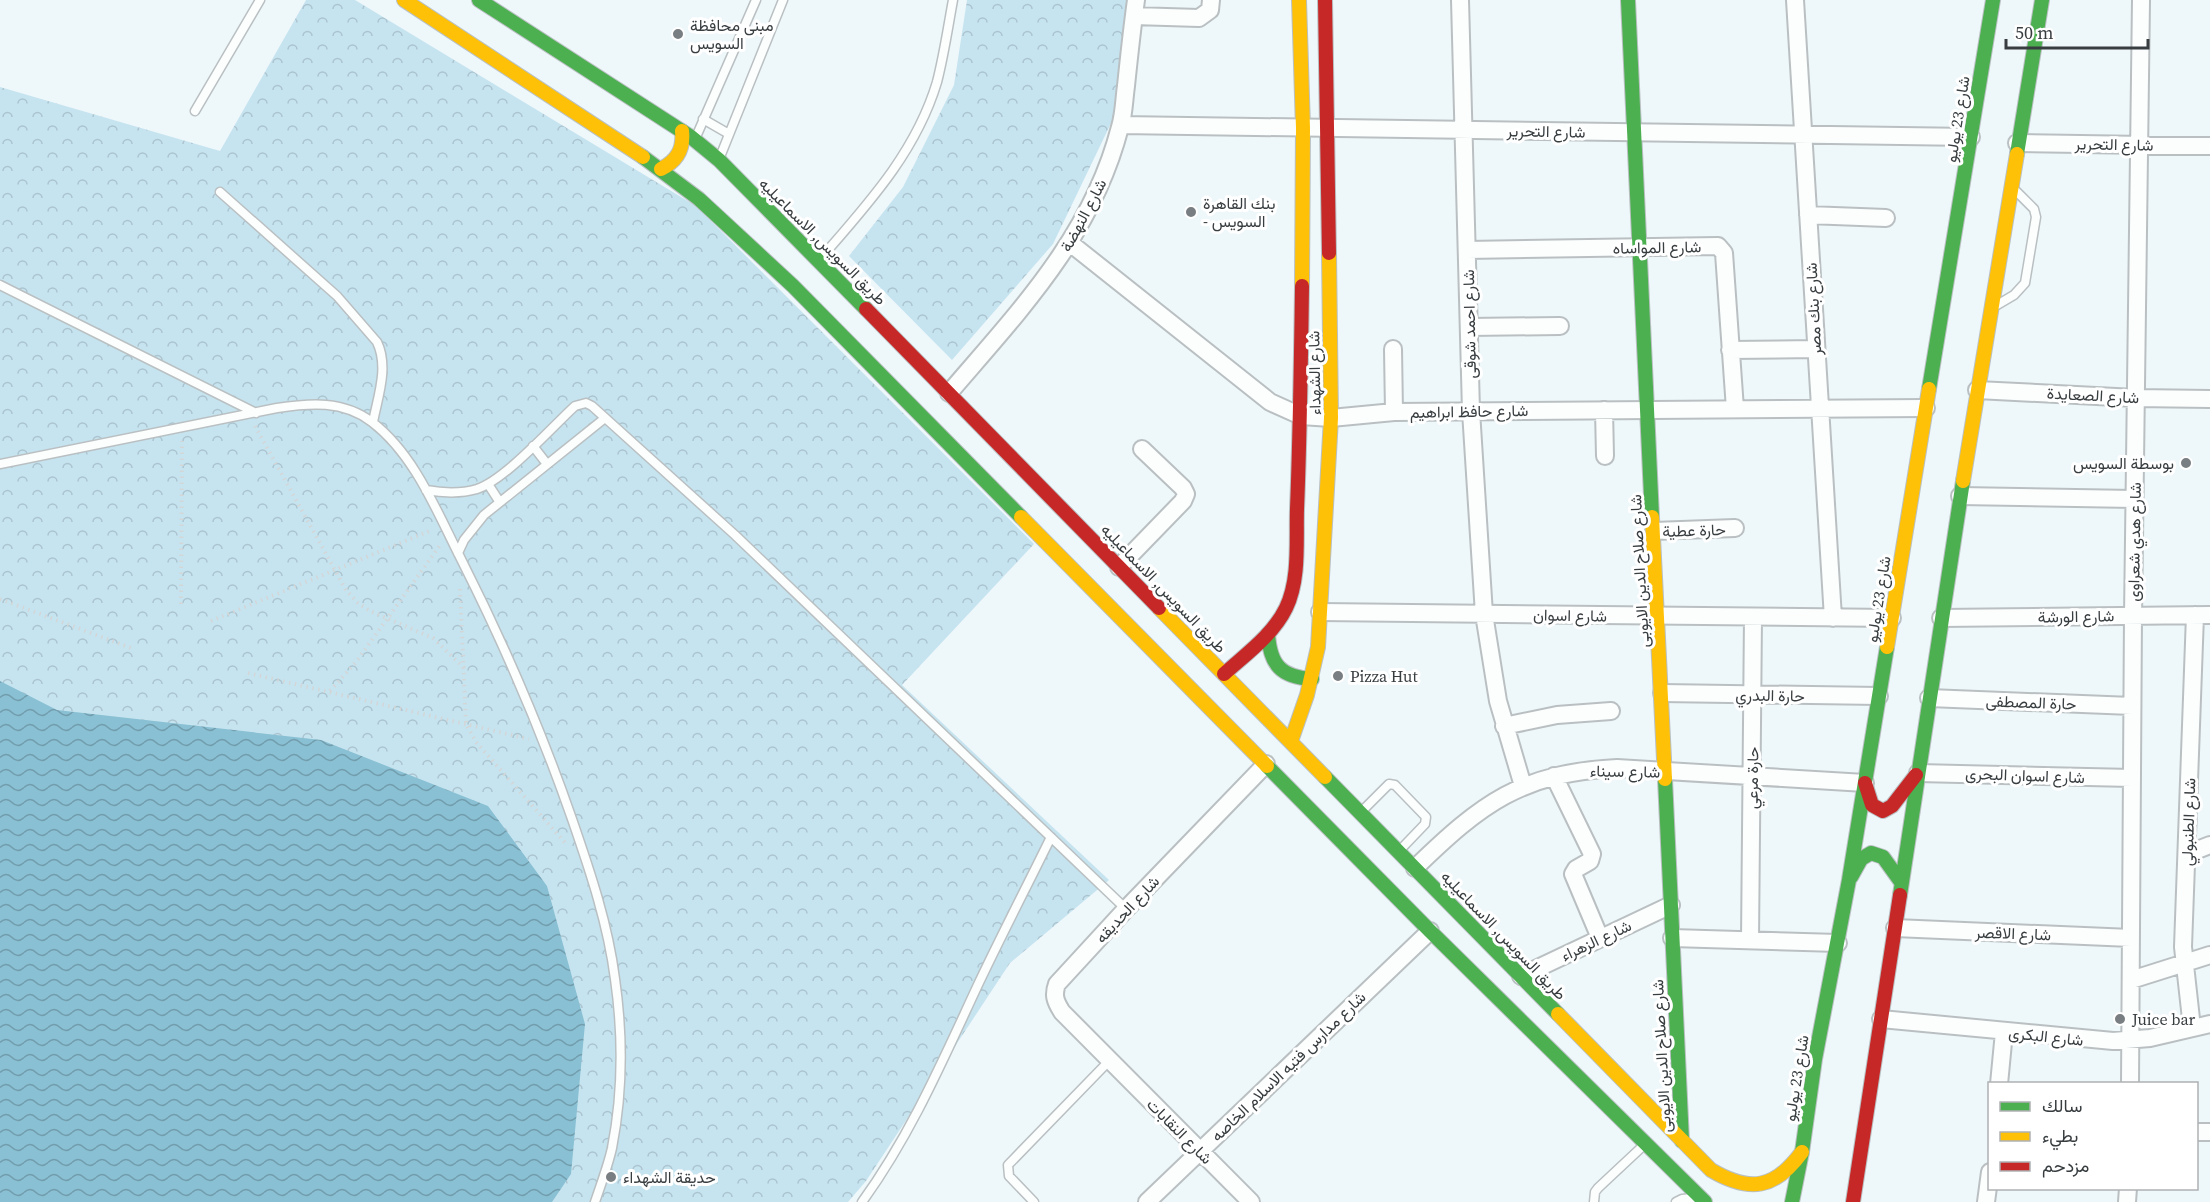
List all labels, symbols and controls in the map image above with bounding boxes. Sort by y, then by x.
scale bar [2006,12,2148,50]
place label: مبنى محافظة السويس [690,14,774,54]
text: 50 m [2015,20,2053,45]
marker: مبنى محافظة السويس [671,27,685,41]
street label: شارع 23 يوليو [1939,74,1976,164]
street label: شارع التحرير [1505,119,1586,144]
street label: شارع التحرير [2073,132,2154,157]
street label: طريق السويس, الاسماعيليه [754,172,892,310]
street label: شارع النهضة [1055,175,1112,256]
place label: بنك القاهرة - السويس [1203,192,1275,232]
marker: بنك القاهرة - السويس [1184,205,1198,219]
street label: شارع المواساه [1613,235,1701,260]
street label: شارع بنك مصر [1800,262,1827,357]
street label: شارع احمد شوقى [1457,269,1482,379]
street label: شارع الشهداء [1302,331,1327,415]
street label: شارع الصعايدة [2046,382,2140,409]
street label: شارع حافظ ابراهيم [1410,399,1528,424]
place label: بوسطة السويس [2073,452,2174,474]
marker: بوسطة السويس [2179,456,2193,470]
street label: شارع هدي شعراوى [2122,482,2149,602]
street label: شارع صلاح الدين الايوبى [1624,494,1655,648]
street label: طريق السويس, الاسماعيليه [1096,518,1232,658]
street label: حارة عطية [1662,518,1726,542]
street label: شارع 23 يوليو [1860,554,1897,644]
street label: شارع اسوان [1533,603,1607,628]
street label: شارع الورشة [2038,604,2114,629]
place label: Pizza Hut [1350,665,1418,687]
marker: Pizza Hut [1331,669,1345,683]
street label: حارة البدري [1735,683,1805,710]
street label: حارة المصطفى [1985,689,2077,715]
street label: حارة مرعي [1740,746,1767,809]
street label: شارع سيناء [1590,759,1660,784]
street label: شارع اسوان البحرى [1965,762,2085,789]
street label: شارع الطنبولي [2175,778,2204,867]
street label: طريق السويس, الاسماعيليه [1436,865,1572,1005]
street label: شارع الحديقه [1090,870,1165,948]
street label: شارع الزهراء [1557,914,1635,967]
street label: شارع الاقصر [1974,921,2051,946]
street label: شارع صلاح الدين الايوبى [1646,979,1677,1133]
street label: شارع مدارس فتيه الاسلام الخاصه [1206,986,1371,1147]
place label: Juice bar [2131,1008,2196,1030]
marker: Juice bar [2113,1012,2127,1026]
street label: شارع البكرى [2007,1021,2085,1052]
street label: شارع 23 يوليو [1778,1033,1815,1123]
legend [1988,1082,2198,1190]
street label: شارع النقابات [1142,1093,1218,1169]
text: سالك [2042,1093,2082,1118]
text: بطيء [2042,1123,2078,1151]
text: مزدحم [2042,1153,2089,1178]
place label: حديقة الشهداء [623,1166,716,1188]
marker: حديقة الشهداء [604,1170,618,1184]

